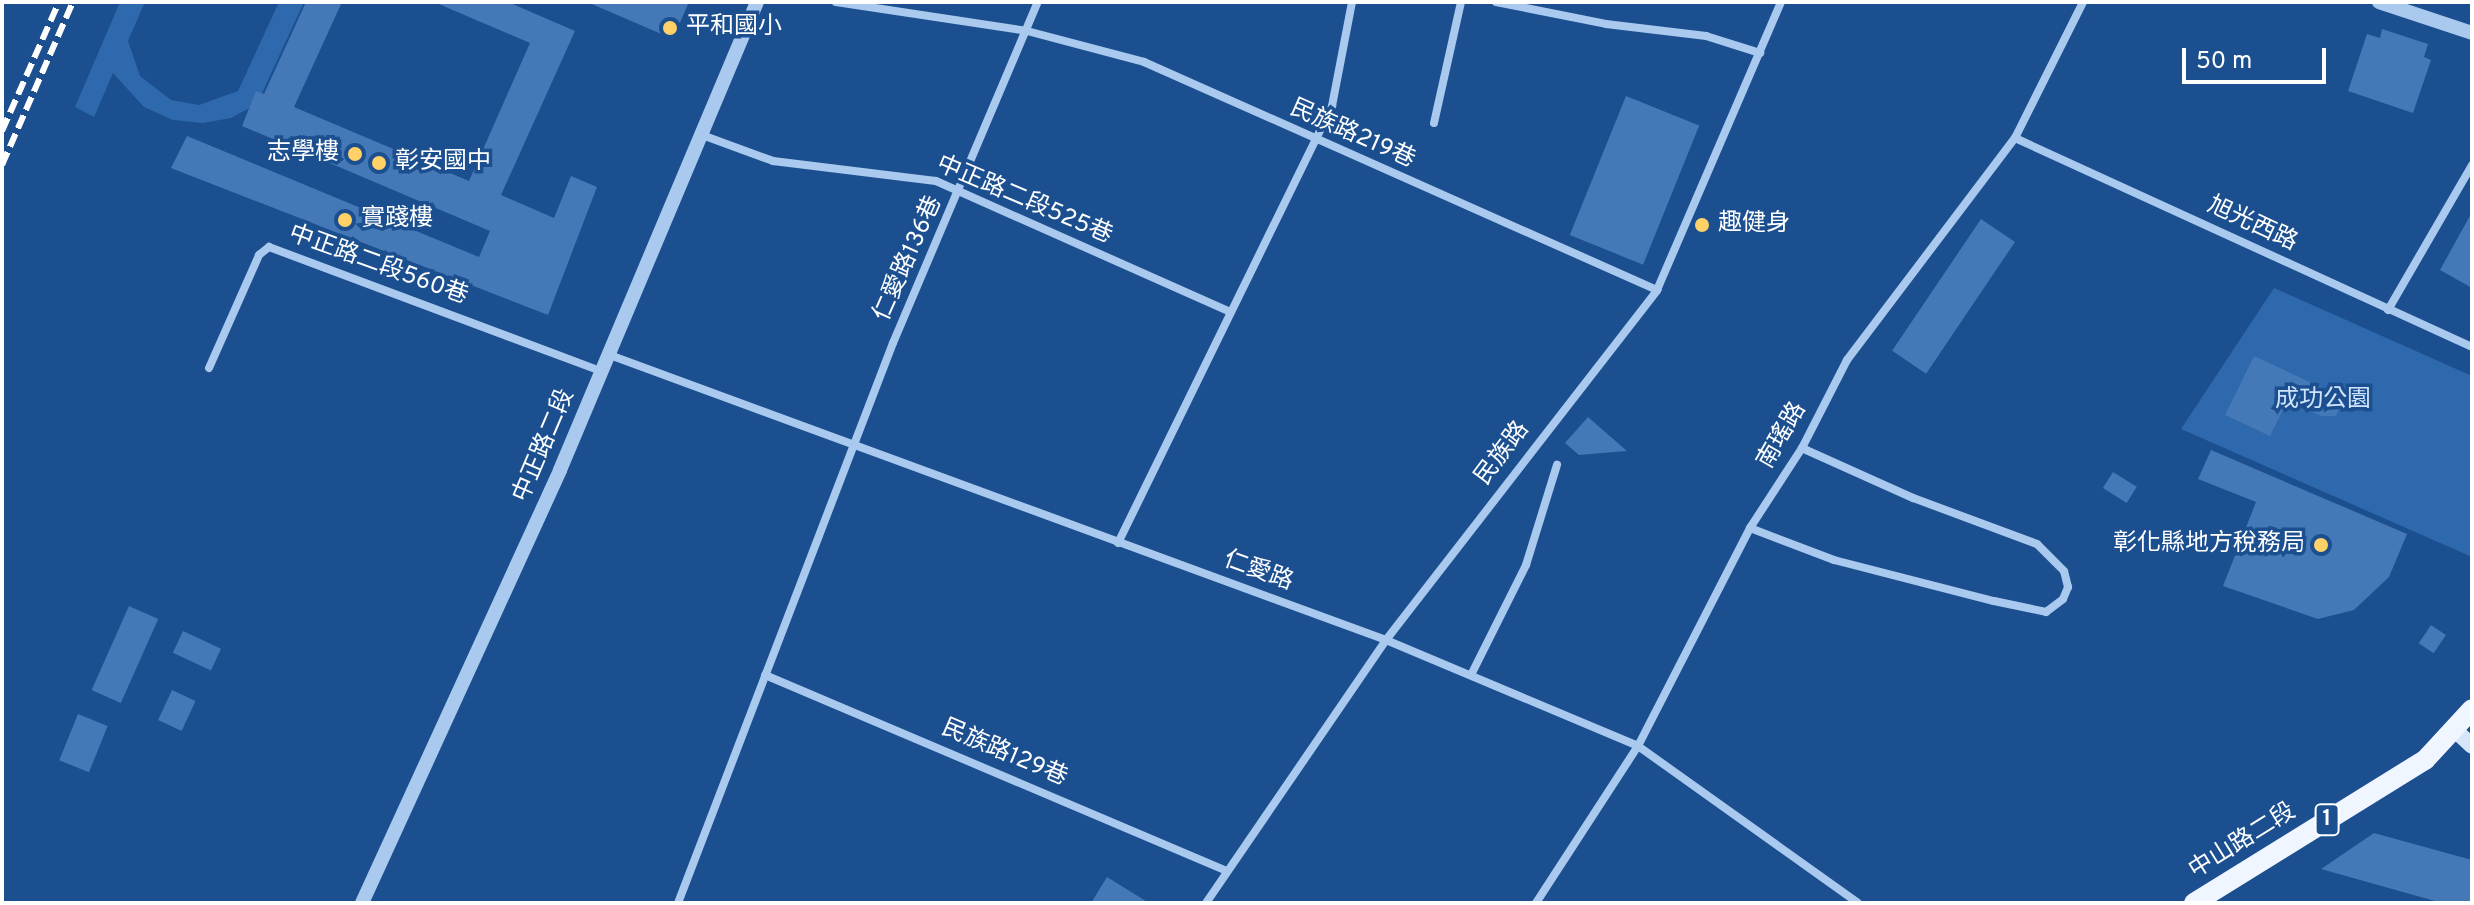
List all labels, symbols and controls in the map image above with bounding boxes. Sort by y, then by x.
place label: 平和國小 [686,14,782,42]
marker: 平和國小 [661,19,679,37]
scale bar [2186,32,2330,82]
text: 50 m [2196,47,2252,77]
street label: 民族路219巷 [1285,95,1419,175]
place label: 志學樓 [267,140,339,168]
marker: 志學樓 [346,145,364,163]
place label: 彰安國中 [395,149,491,177]
street label: 中正路二段525巷 [932,151,1116,251]
marker: 彰安國中 [370,154,388,172]
street label: 仁愛路136巷 [869,192,949,326]
street label: 旭光西路 [2202,192,2302,258]
place label: 實踐樓 [361,206,433,234]
marker: 實踐樓 [336,211,354,229]
place label: 趣健身 [1718,211,1790,239]
marker: 趣健身 [1693,216,1711,234]
street label: 中正路二段560巷 [284,220,472,312]
street label: 中正路二段 [508,385,582,507]
park label: 成功公園 [2275,387,2371,415]
street label: 南瑤路 [1753,398,1813,474]
street label: 民族路 [1470,417,1536,491]
place label: 彰化縣地方稅務局 [2113,531,2305,559]
marker: 彰化縣地方稅務局 [2312,536,2330,554]
street label: 仁愛路 [1219,546,1297,598]
street label: 民族路129巷 [937,715,1071,793]
street label: 中山路二段 [2184,798,2302,886]
road number: 1 [2313,802,2341,838]

